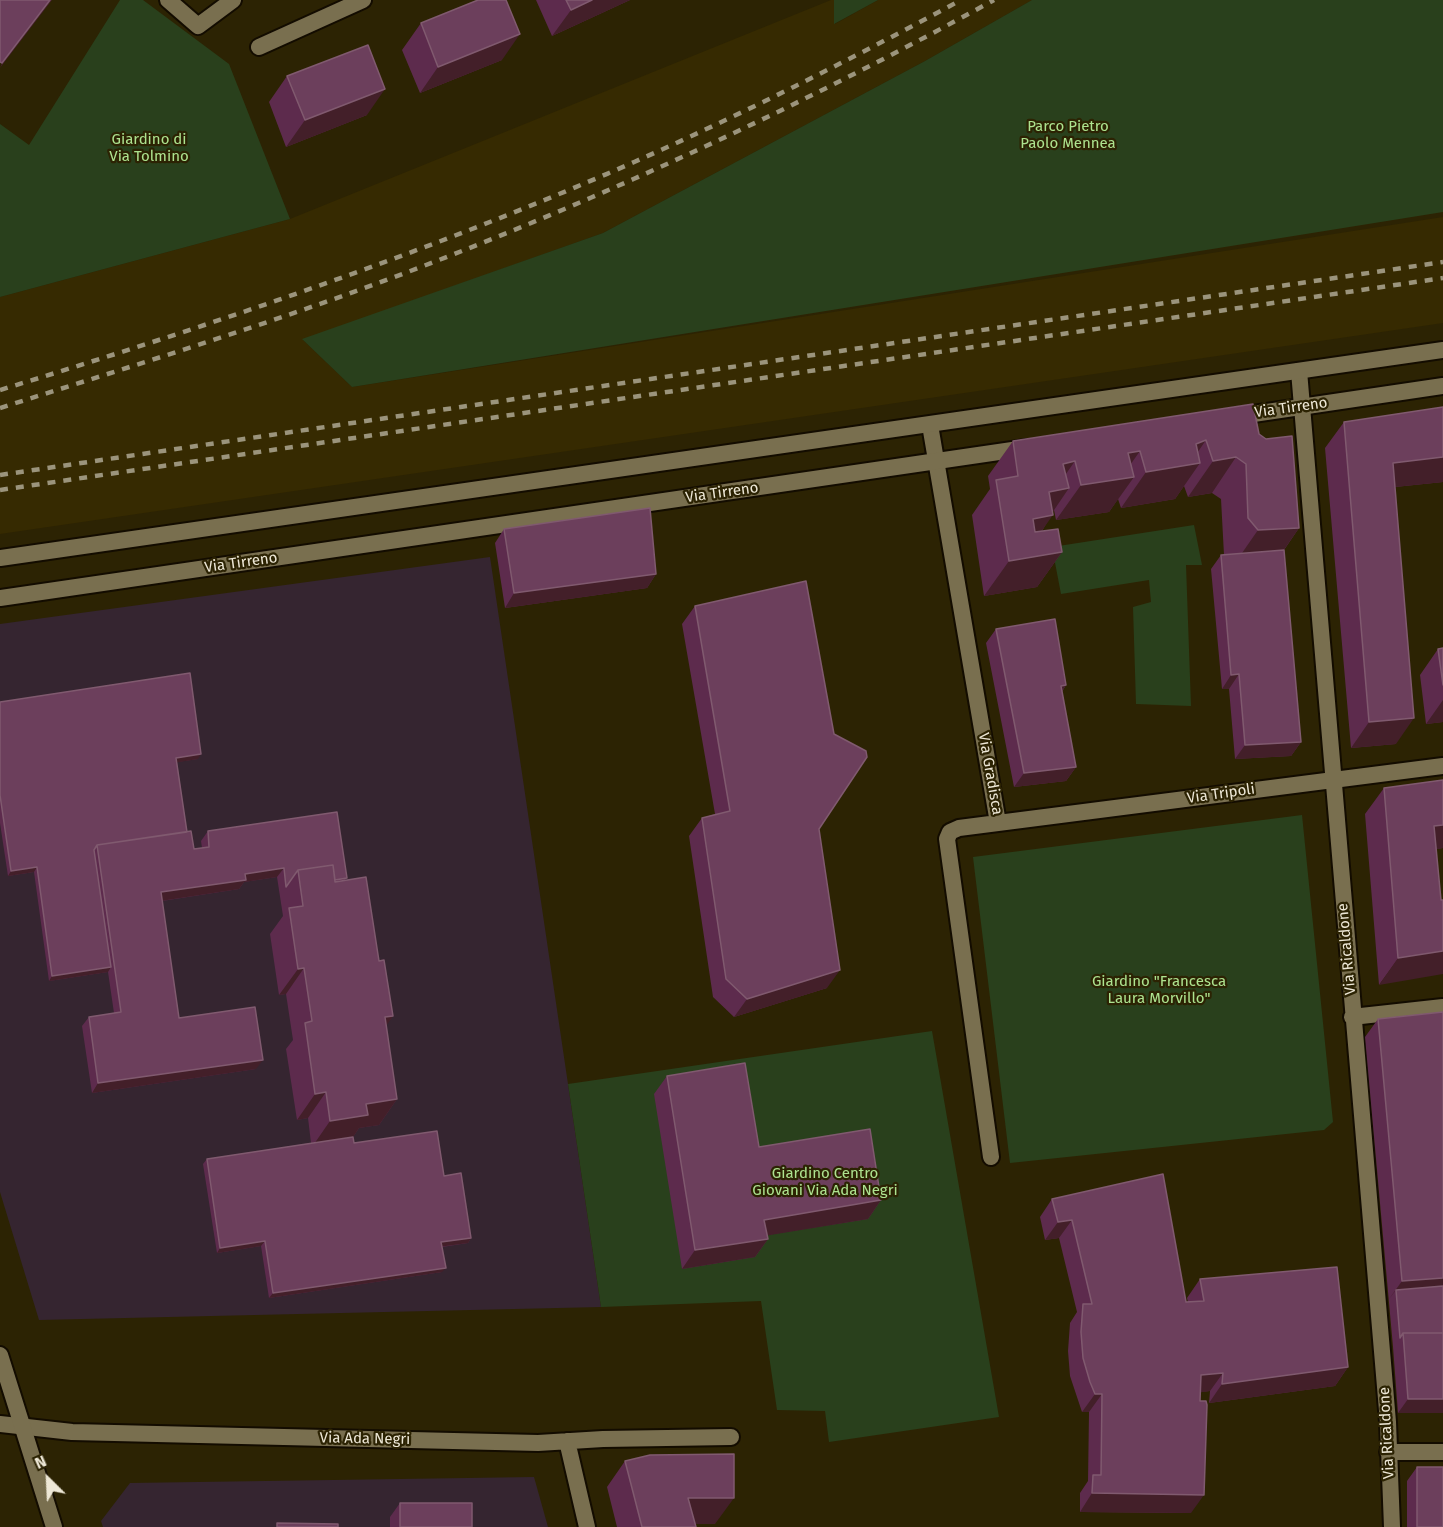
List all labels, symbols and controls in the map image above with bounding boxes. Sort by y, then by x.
park label: Parco Pietro Paolo Mennea [1020,118,1116,153]
park label: Giardino di Via Tolmino [109,131,189,166]
street label: Via Tirreno [1253,394,1329,422]
street label: Via Tirreno [684,479,760,507]
street label: Via Tirreno [203,549,279,577]
street label: Via Gradisca [974,732,1006,816]
street label: Via Tripoli [1186,780,1256,808]
street label: Via Ricaldone [1334,902,1360,996]
park label: Giardino "Francesca Laura Morvillo" [1092,973,1226,1008]
park label: Giardino Centro Giovani Via Ada Negri [752,1165,898,1200]
street label: Via Ricaldone [1376,1387,1398,1479]
street label: Via Ada Negri [320,1429,410,1449]
north arrow [18,1449,78,1509]
text: N [32,1451,49,1473]

